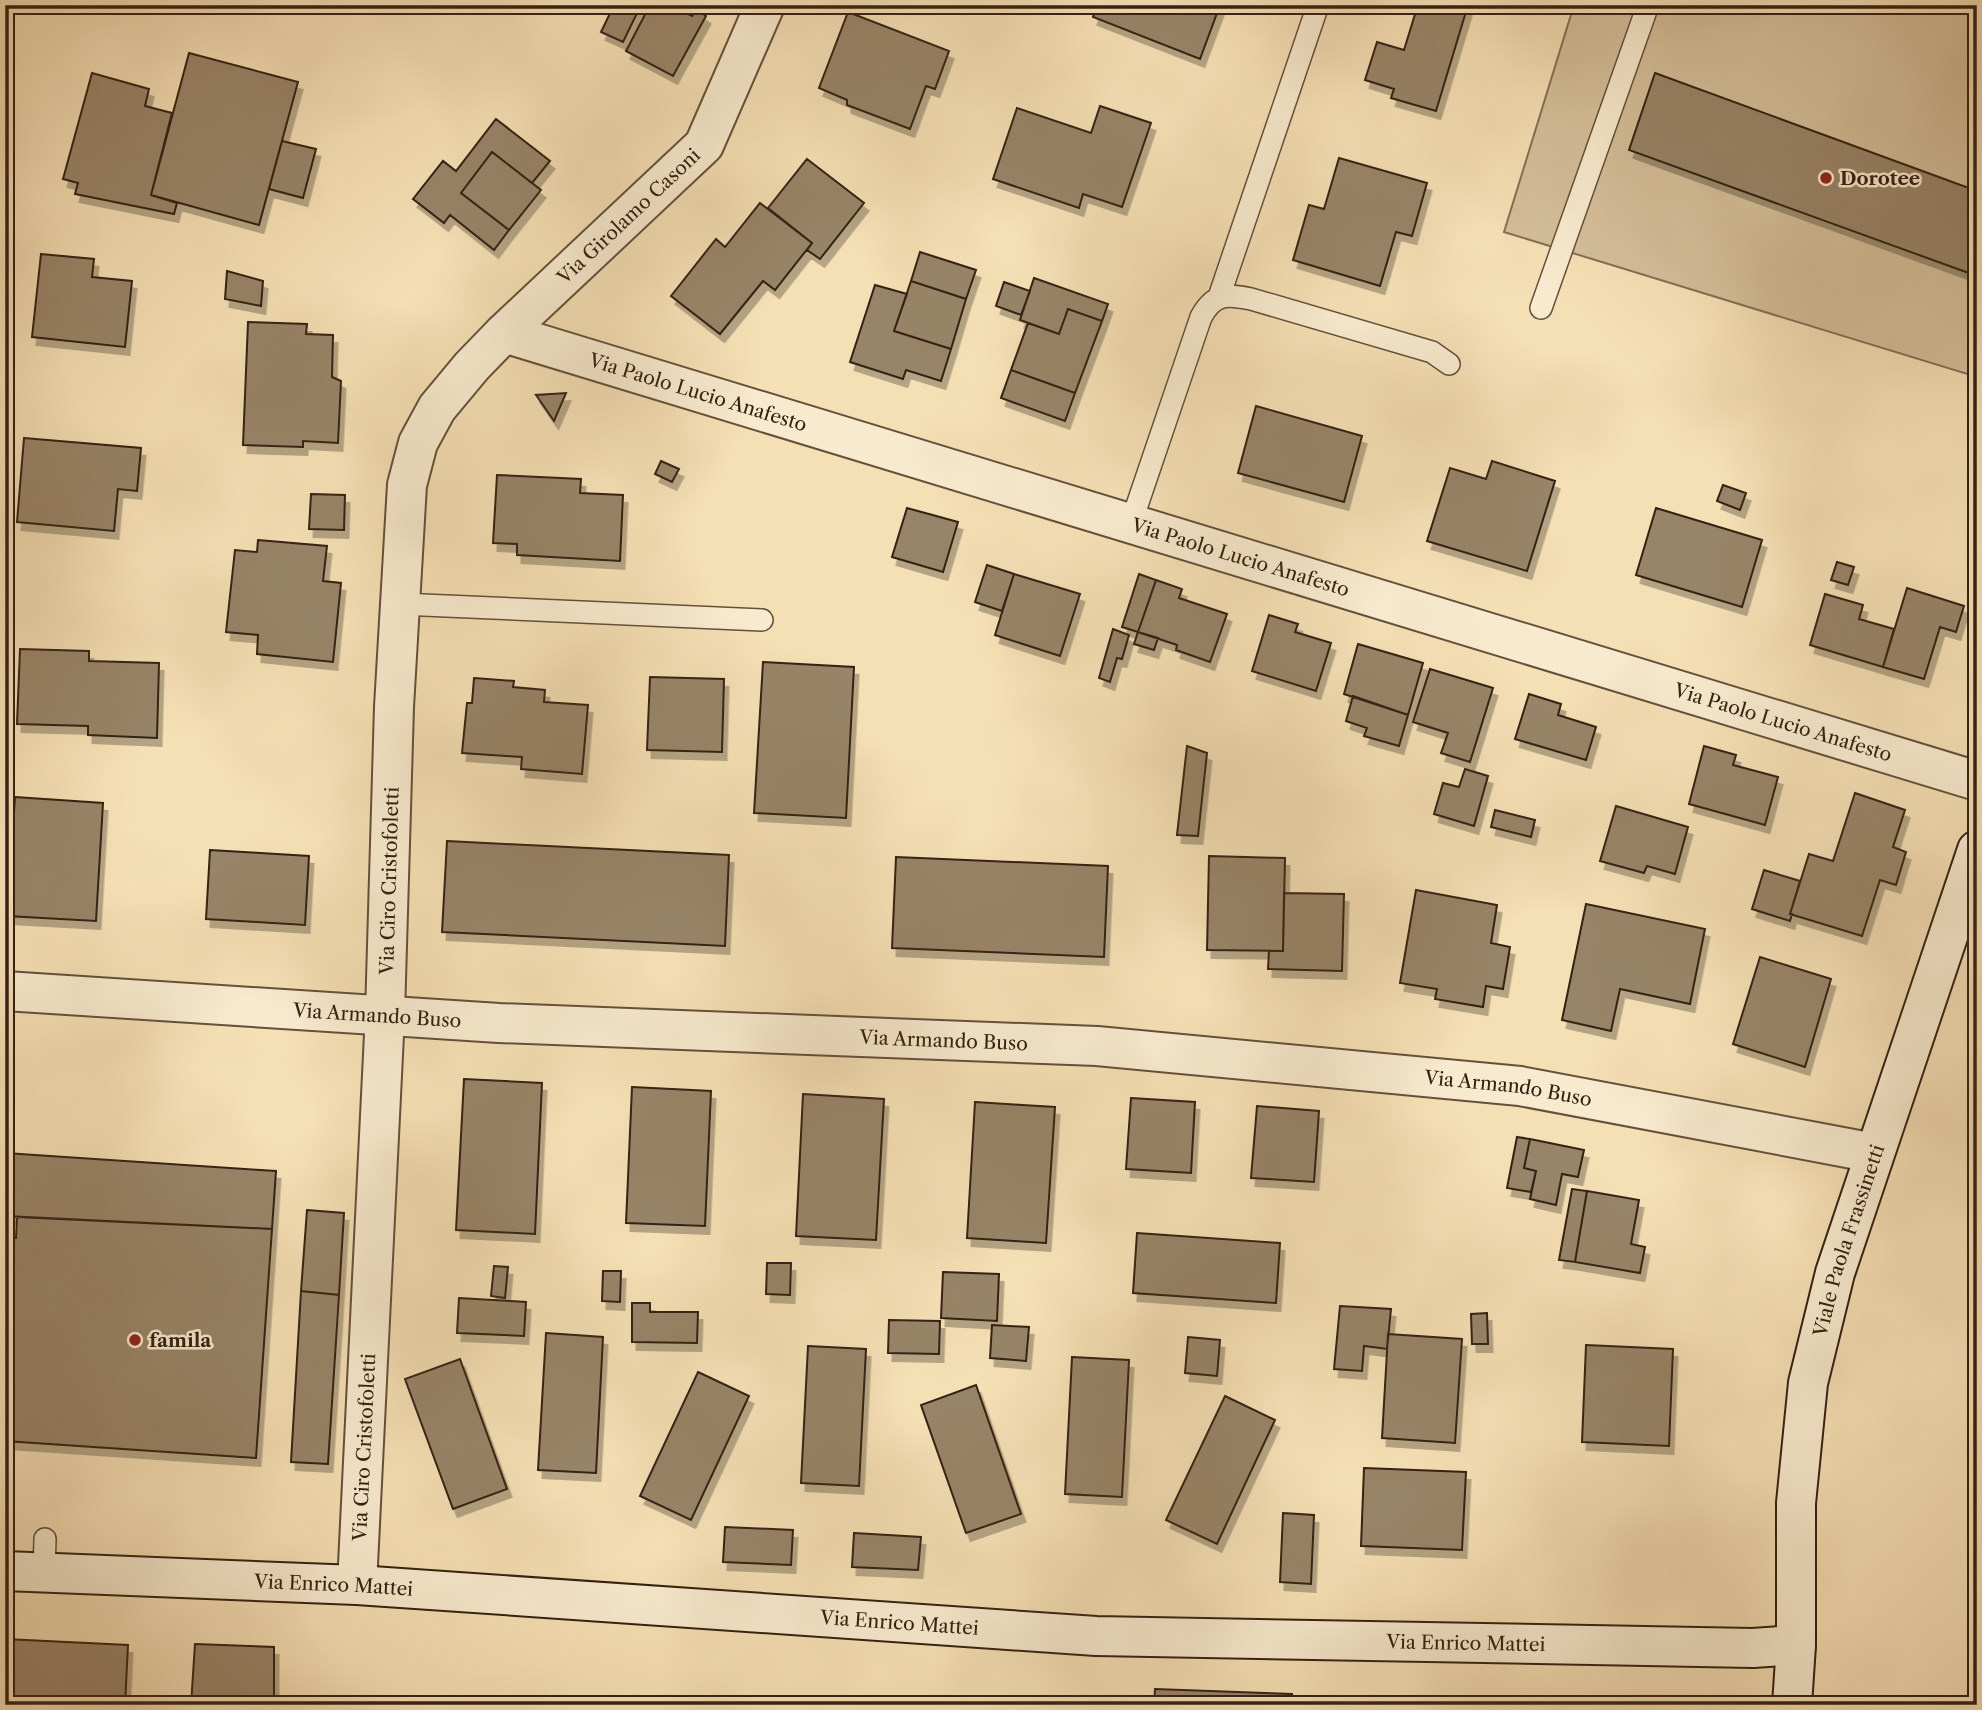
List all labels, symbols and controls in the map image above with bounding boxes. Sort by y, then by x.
street label: Via Girolamo Casoni [552,143,705,289]
place label: Dorotee [1840,167,1920,190]
marker: Dorotee [1818,170,1834,186]
street label: Via Paolo Lucio Anafesto [586,348,810,436]
street label: Via Paolo Lucio Anafesto [1128,513,1352,601]
street label: Via Paolo Lucio Anafesto [1671,678,1895,766]
street label: Via Ciro Cristofoletti [375,786,403,976]
street label: Via Armando Buso [291,998,462,1032]
street label: Via Armando Buso [858,1025,1028,1055]
street label: Via Armando Buso [1423,1065,1594,1111]
street label: Viale Paola Frassinetti [1808,1141,1889,1340]
place label: famila [149,1329,212,1352]
marker: famila [127,1332,143,1348]
street label: Via Ciro Cristofoletti [348,1353,380,1543]
street label: Via Enrico Mattei [253,1569,414,1600]
street label: Via Enrico Mattei [818,1605,980,1639]
street label: Via Enrico Mattei [1385,1630,1546,1656]

